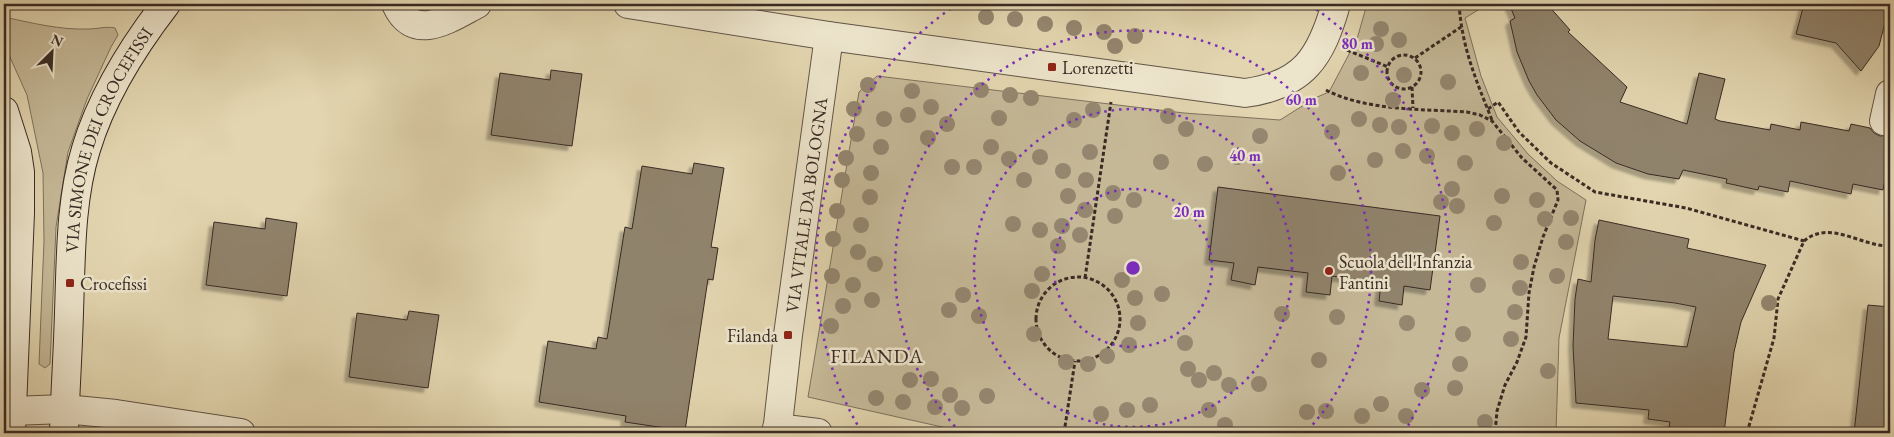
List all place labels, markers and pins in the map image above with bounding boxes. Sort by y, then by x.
place label: Lorenzetti [1062,56,1134,79]
marker: Lorenzetti [1046,61,1058,73]
place label: Scuola dell'Infanzia Fantini [1339,250,1473,294]
centre of rings [1124,259,1142,277]
marker: Scuola dell'Infanzia Fantini [1323,265,1335,277]
place label: Crocefissi [80,272,148,295]
marker: Crocefissi [64,277,76,289]
place label: Filanda [727,324,779,347]
marker: Filanda [782,329,794,341]

